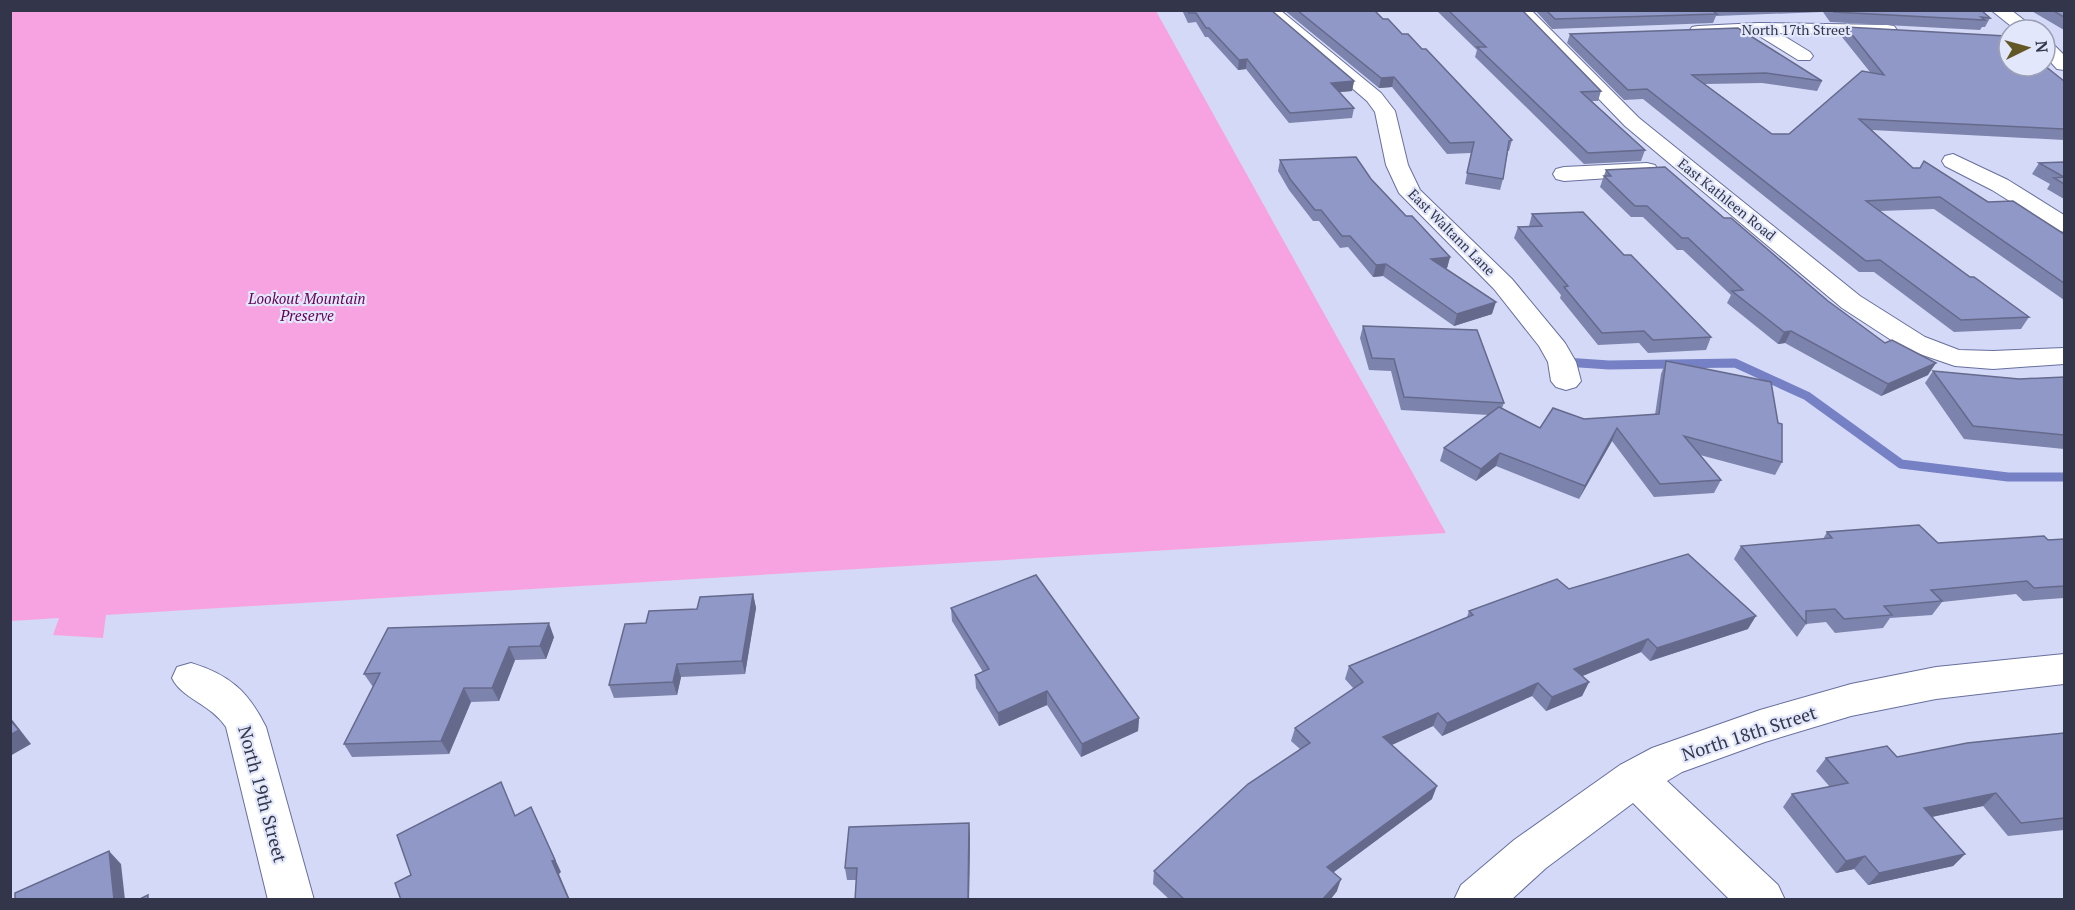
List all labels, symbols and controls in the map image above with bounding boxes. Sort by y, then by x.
north arrow [1997,18,2057,78]
street label: North 17th Street [1742,20,1851,39]
text: N [2030,40,2053,54]
street label: East Kathleen Road [1674,154,1780,244]
street label: East Waltann Lane [1404,184,1500,280]
park label: Lookout Mountain Preserve [247,288,366,325]
street label: North 18th Street [1678,700,1820,766]
street label: North 19th Street [233,723,293,865]

